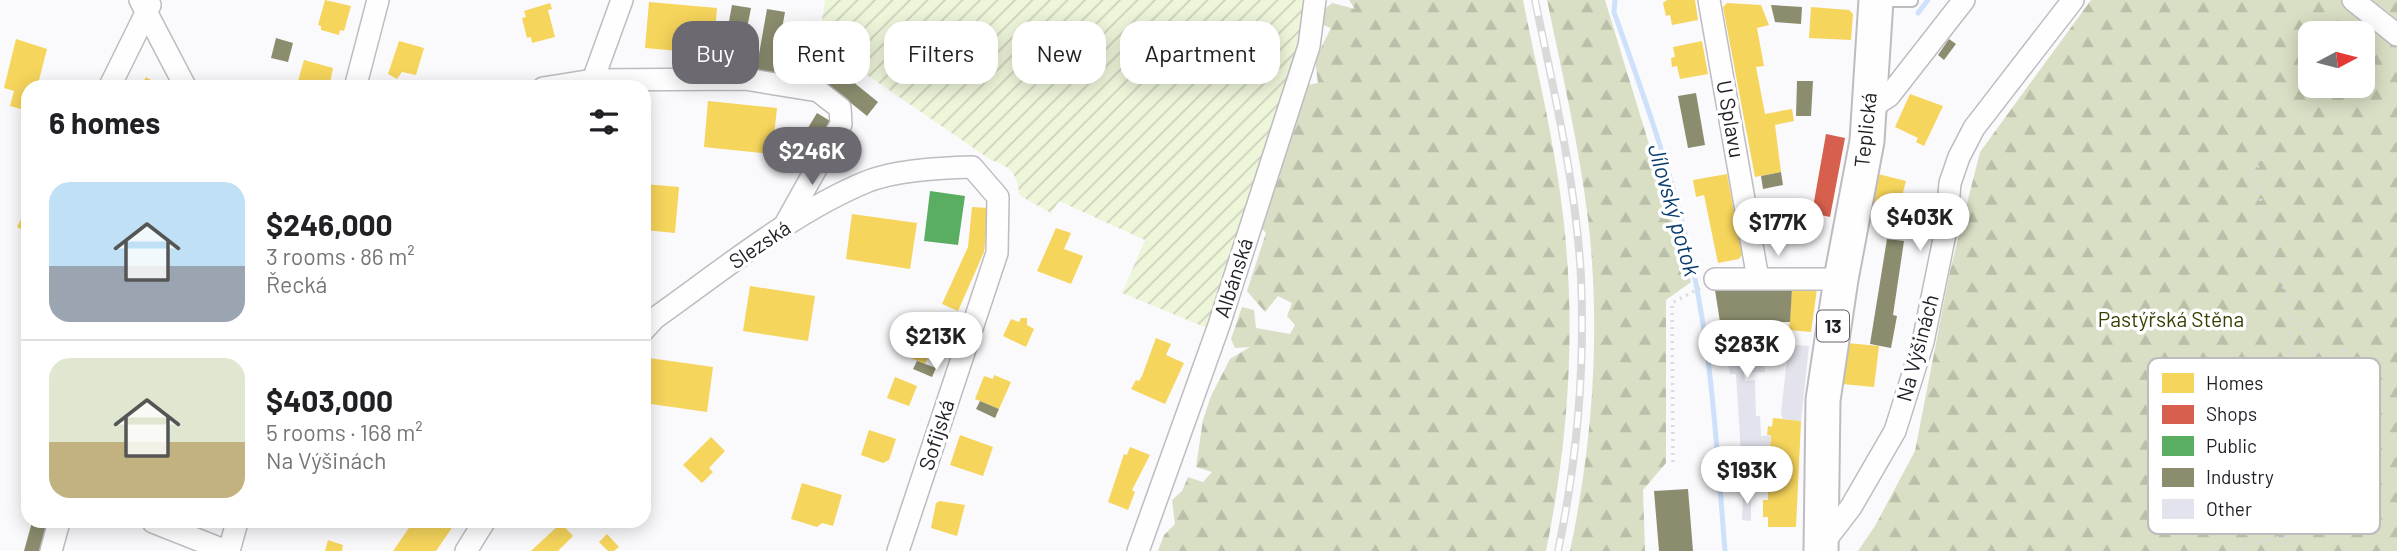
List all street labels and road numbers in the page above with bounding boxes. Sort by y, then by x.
street label: U Splavu [1712,78,1751,159]
street label: Teplická [1848,91,1881,169]
street label: Slezská [724,214,795,273]
street label: Albánská [1208,235,1257,321]
street label: Na Výšinách [1890,291,1943,404]
road number: 13 [1817,310,1849,342]
street label: Sofijská [912,396,959,473]

